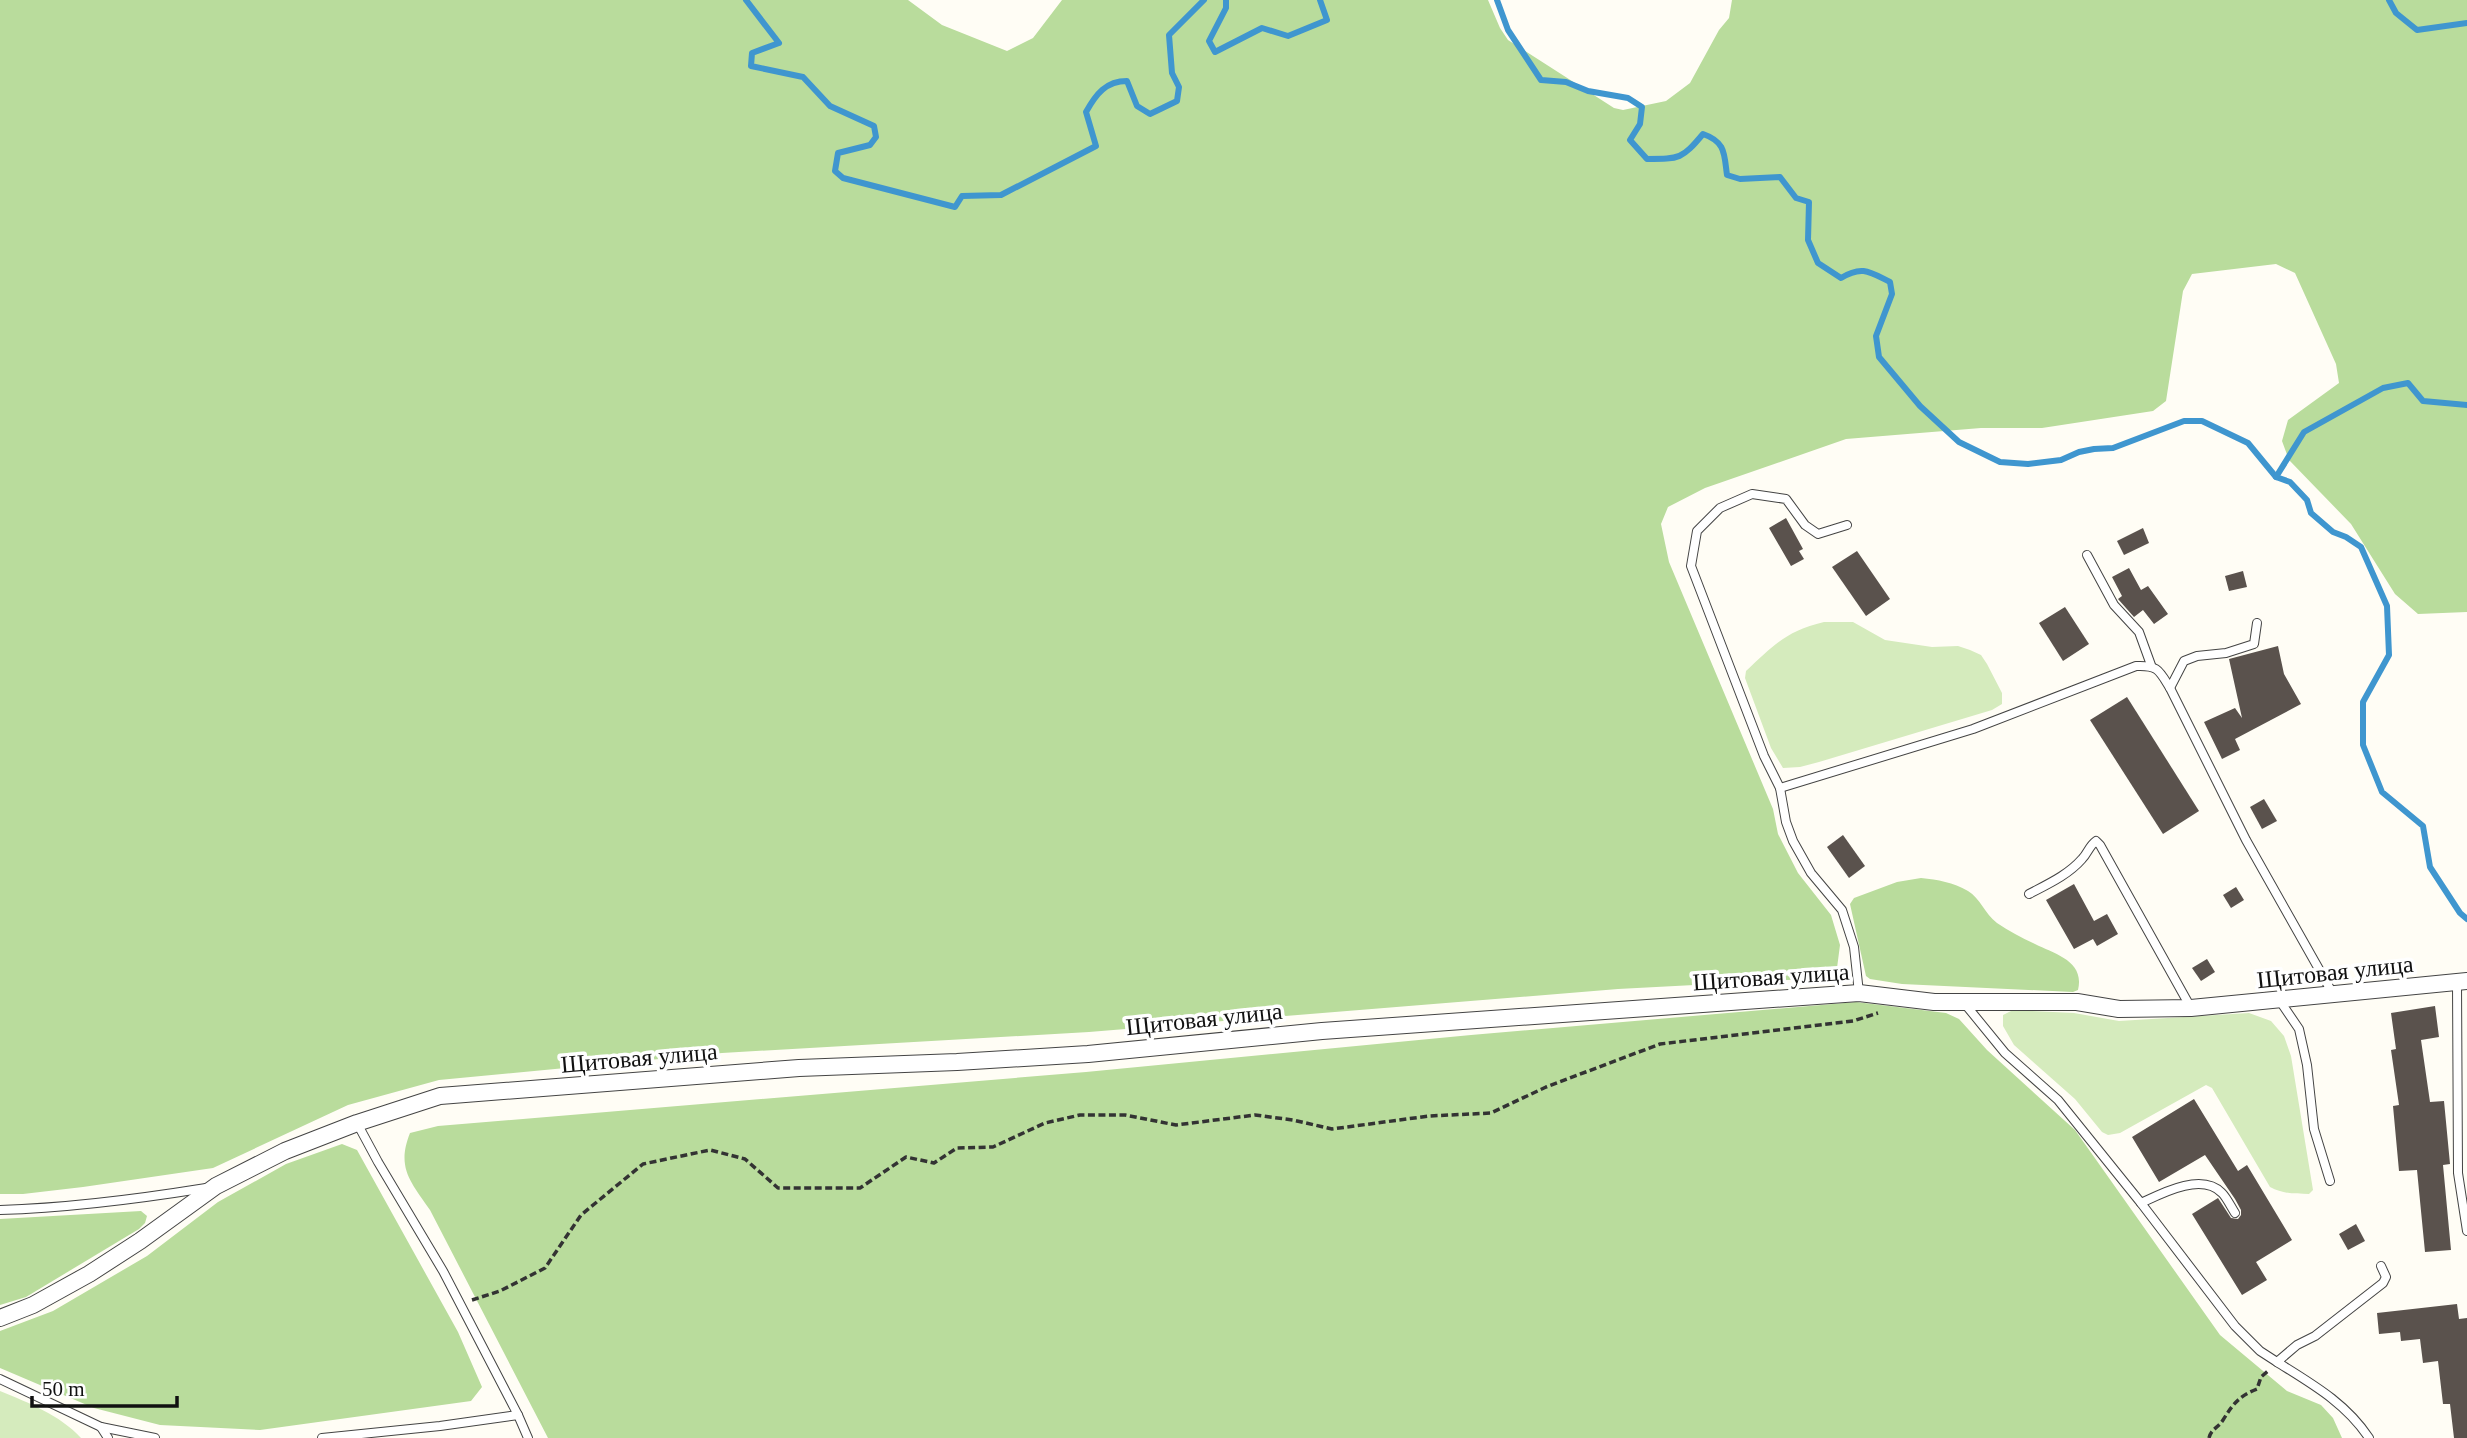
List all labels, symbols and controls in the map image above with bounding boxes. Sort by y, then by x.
street label: Щитовая улица [2255,951,2415,993]
street label: Щитовая улица [1692,959,1851,995]
street label: Щитовая улица [1124,998,1284,1040]
street label: Щитовая улица [560,1038,719,1078]
scale bar [32,1364,177,1408]
text: 50 m [42,1377,85,1401]

